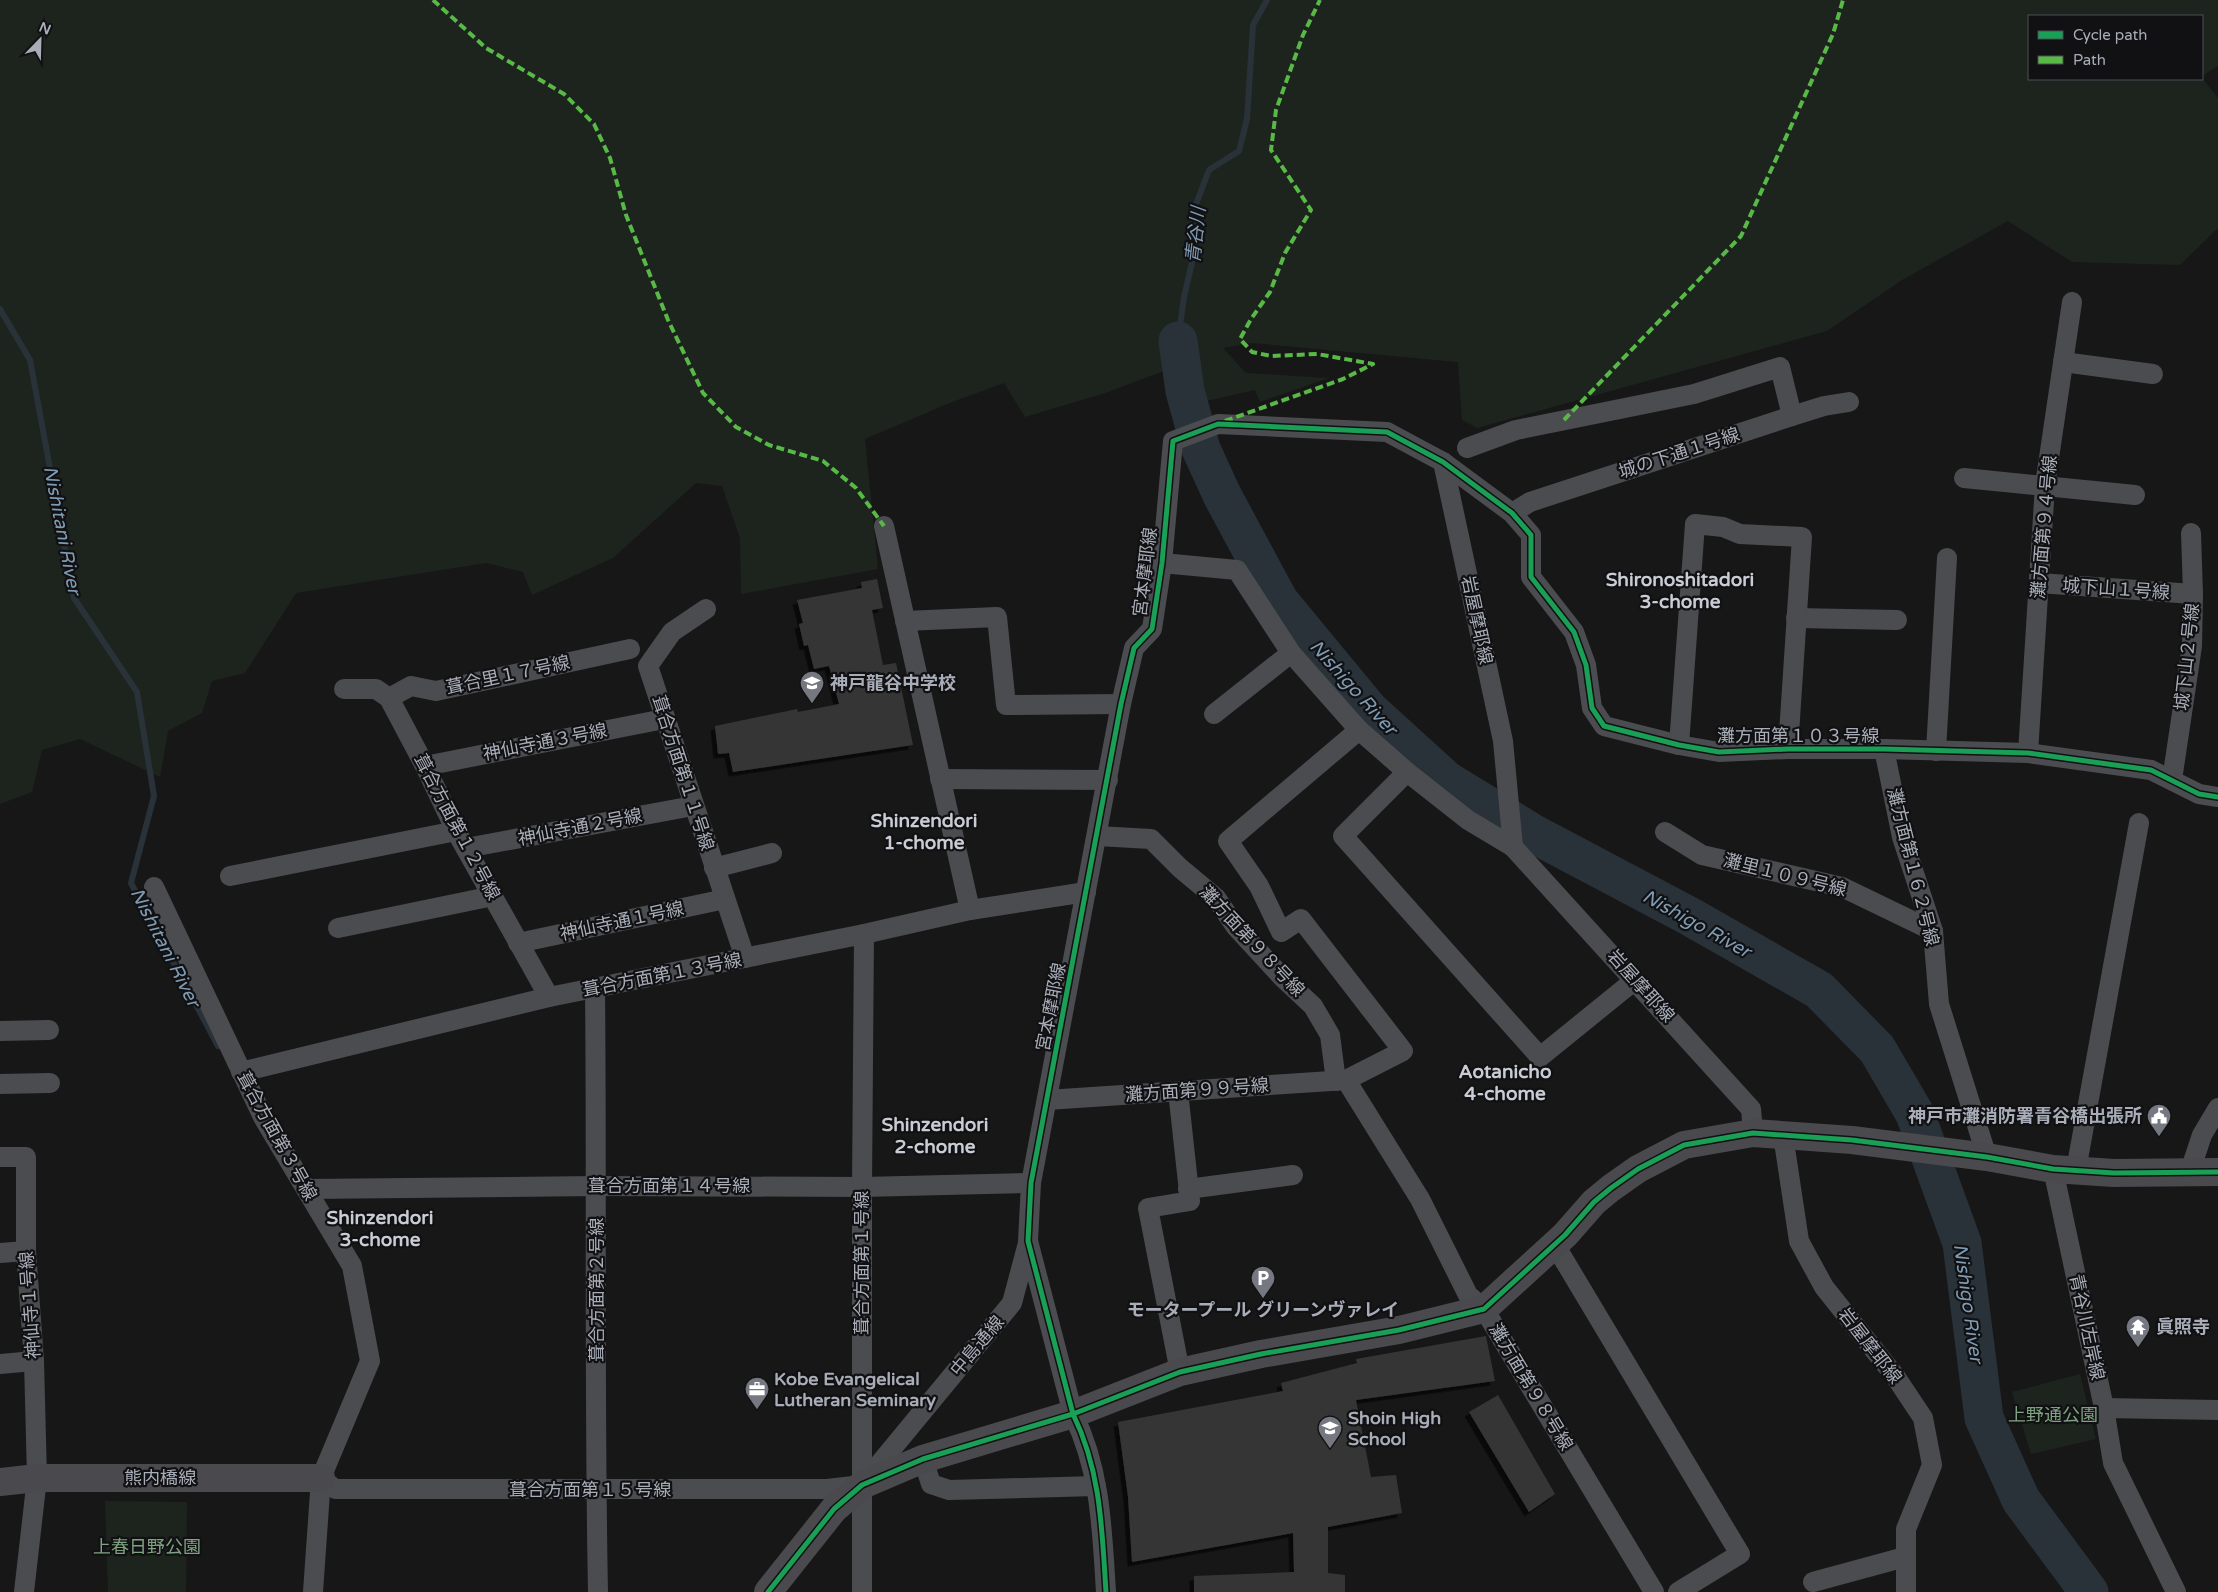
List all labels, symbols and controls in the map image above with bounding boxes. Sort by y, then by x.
north arrow [15,15,65,65]
legend [2028,15,2203,80]
text: N [36,18,53,39]
text: Cycle path [2073,26,2147,44]
text: Path [2073,51,2106,69]
water label: 青谷川 [1182,204,1210,265]
street label: 城の下通１号線 [1616,423,1742,483]
street label: 灘方面第９４号線 [2027,454,2061,600]
water label: Nishitani River [39,464,86,599]
street label: 宮本摩耶線 [1129,526,1161,618]
district label: Shironoshitadori 3-chome [1606,569,1754,613]
street label: 岩屋摩耶線 [1457,574,1497,666]
street label: 城下山１号線 [2061,574,2171,604]
street label: 城下山２号線 [2170,602,2204,712]
water label: Nishigo River [1305,636,1403,742]
street label: 葺合里１７号線 [444,651,572,699]
school or university icon: 神戸龍谷中学校 [799,670,825,704]
place label: 神戸龍谷中学校 [830,672,956,694]
street label: 葺合方面第１１号線 [648,693,718,853]
street label: 神仙寺通３号線 [481,719,609,765]
street label: 灘方面第１０３号線 [1717,725,1879,747]
street label: 葺合方面第１２号線 [409,750,505,904]
street label: 灘方面第１６２号線 [1883,786,1943,948]
street label: 神仙寺通２号線 [516,804,644,850]
district label: Shinzendori 1-chome [871,810,977,854]
street label: 灘里１０９号線 [1721,849,1849,901]
street label: 灘方面第９８号線 [1195,881,1309,1001]
water label: Nishitani River [126,884,206,1013]
water label: Nishigo River [1639,885,1757,964]
street label: 神仙寺通１号線 [558,897,686,945]
street label: 岩屋摩耶線 [1603,945,1679,1027]
street label: 葺合方面第１３号線 [580,949,744,1001]
street label: 宮本摩耶線 [1032,961,1070,1053]
district label: Aotanicho 4-chome [1459,1061,1551,1105]
street label: 葺合方面第３号線 [232,1068,322,1204]
street label: 灘方面第９９号線 [1124,1074,1270,1106]
public building icon: 神戸市灘消防署青谷橋出張所 [2146,1103,2172,1137]
place label: 神戸市灘消防署青谷橋出張所 [1908,1105,2142,1127]
district label: Shinzendori 2-chome [882,1114,988,1158]
street label: 葺合方面第１４号線 [588,1175,750,1197]
street label: 葺合方面第１号線 [851,1191,873,1335]
district label: Shinzendori 3-chome [327,1207,433,1251]
street label: 葺合方面第２号線 [586,1218,608,1362]
water label: Nishigo River [1949,1242,1988,1367]
street label: 神仙寺１号線 [15,1250,45,1360]
parking icon: モータープール グリーンヴァレイ [1250,1265,1276,1299]
street label: 青谷川左岸線 [2065,1272,2109,1382]
place label: モータープール グリーンヴァレイ [1127,1299,1399,1321]
street label: 岩屋摩耶線 [1834,1304,1906,1388]
street label: 中島通線 [945,1311,1009,1381]
temple icon: 眞照寺 [2125,1314,2151,1348]
place label: 眞照寺 [2156,1316,2210,1338]
street label: 灘方面第９８号線 [1484,1320,1578,1454]
place label: Kobe Evangelical Lutheran Seminary [774,1368,936,1411]
office icon: Kobe Evangelical Lutheran Seminary [744,1376,770,1410]
park label: 上野通公園 [2008,1404,2098,1426]
place label: Shoin High School [1348,1407,1441,1450]
school or university icon: Shoin High School [1317,1415,1343,1449]
street label: 熊内橋線 [124,1467,196,1489]
street label: 葺合方面第１５号線 [509,1479,671,1501]
park label: 上春日野公園 [93,1536,201,1558]

